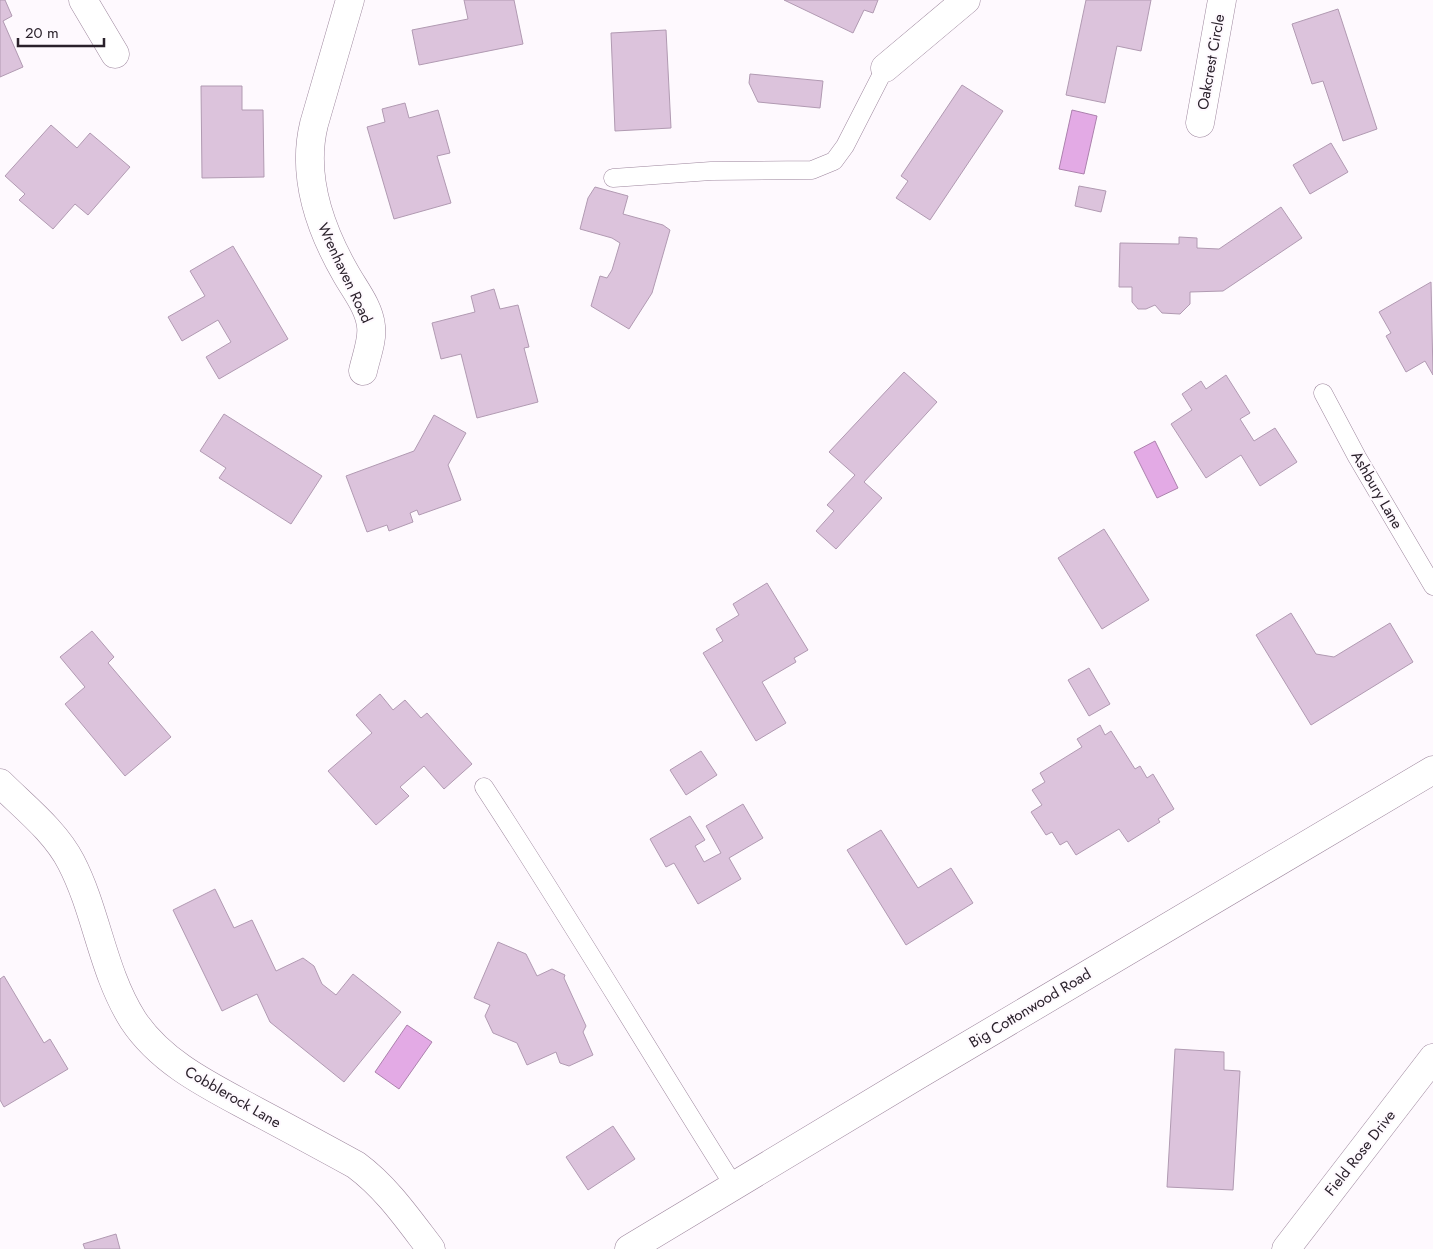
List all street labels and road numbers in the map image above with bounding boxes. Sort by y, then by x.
street label: Oakcrest Circle [1192,12,1230,112]
street label: Wrenhaven Road [312,219,378,327]
street label: Ashbury Lane [1346,447,1408,533]
street label: Big Cottonwood Road [965,963,1095,1053]
street label: Cobblerock Lane [181,1061,285,1134]
street label: Field Rose Drive [1319,1105,1401,1201]

